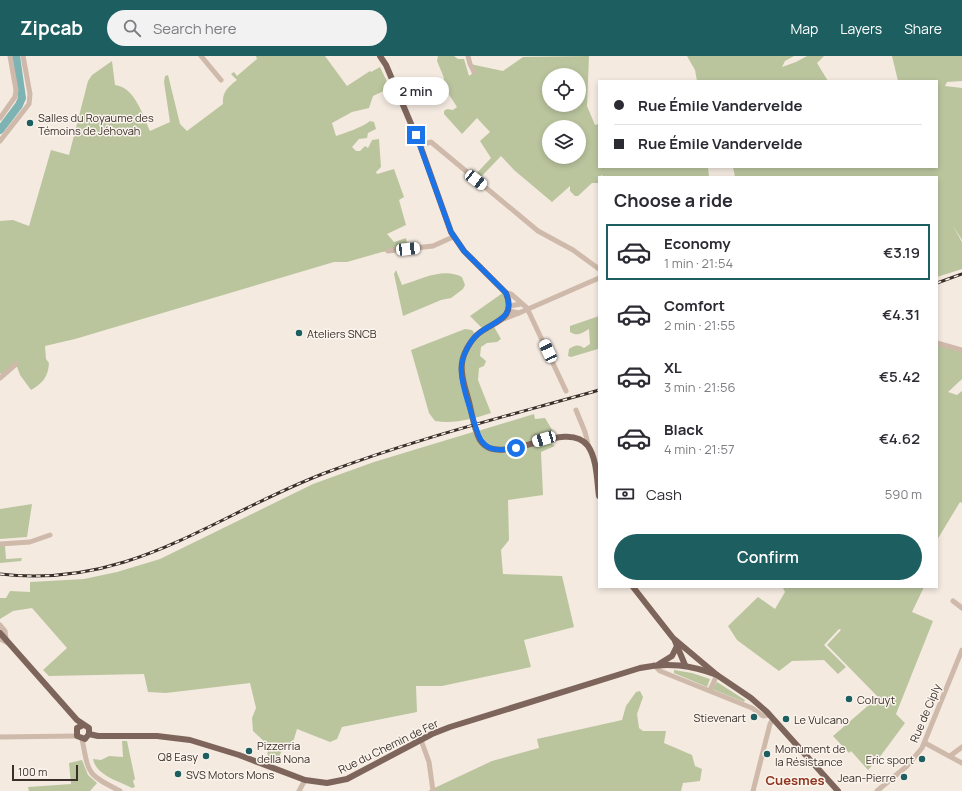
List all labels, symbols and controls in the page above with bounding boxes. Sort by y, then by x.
search box [107,10,387,46]
text: Zipcab [20,15,83,41]
icon: search [121,17,143,39]
text: Search here [153,18,236,39]
text: Map [790,19,818,38]
text: Layers [840,19,882,38]
text: Share [904,19,942,38]
map controls [542,68,586,164]
button: locate [542,68,586,112]
callout: 2 min [383,77,449,105]
text: 2 min [399,82,433,100]
text: Rue Émile Vandervelde [638,95,803,116]
place label: Salles du Royaume des Témoins de Jéhovah [38,110,154,138]
marker: Salles du Royaume des Témoins de Jéhovah [25,118,35,128]
button: layers [542,120,586,164]
route end [407,126,425,144]
text: Rue Émile Vandervelde [638,133,803,154]
car [463,168,489,192]
text: Choose a ride [614,188,733,212]
text: Economy [664,233,731,254]
icon: car [616,234,652,270]
car [395,242,421,256]
text: €3.19 [883,242,920,263]
text: 1 min · 21:54 [664,254,733,272]
text: Comfort [664,295,725,316]
icon: car [616,296,652,332]
text: €4.31 [882,304,920,325]
text: 2 min · 21:55 [664,316,735,334]
place label: Ateliers SNCB [307,326,377,341]
marker: Ateliers SNCB [294,328,304,338]
car [537,338,559,364]
text: XL [664,357,682,378]
icon: car [616,358,652,394]
text: €5.42 [879,366,920,387]
text: 3 min · 21:56 [664,378,736,396]
text: Black [664,419,703,440]
icon: car [616,420,652,456]
text: €4.62 [879,428,920,449]
car [531,430,557,448]
route start [507,439,525,457]
text: 4 min · 21:57 [664,440,735,458]
icon: cash [614,483,636,505]
text: Cash [646,484,682,505]
text: 590 m [885,485,922,503]
button: Confirm [614,534,922,580]
street label: Rue de Ciply [906,681,944,745]
place label: Colruyt [857,692,895,707]
marker: Colruyt [844,694,854,704]
place label: Stievenart [693,710,746,725]
marker: Stievenart [749,712,759,722]
place label: Le Vulcano [794,712,849,727]
marker: Le Vulcano [781,714,791,724]
street label: Rue du Chemin de Fer [335,715,441,777]
place label: Pizzerria della Nona [257,738,310,766]
place label: Monument de la Résistance [775,741,846,769]
marker: Pizzerria della Nona [244,746,254,756]
place label: Q8 Easy [158,749,198,764]
marker: Monument de la Résistance [762,749,772,759]
marker: Q8 Easy [201,751,211,761]
place label: Eric sport [866,752,914,767]
marker: Eric sport [917,754,927,764]
scale bar [12,763,78,782]
text: 100 m [18,764,47,779]
place label: SVS Motors Mons [186,767,274,782]
marker: SVS Motors Mons [173,769,183,779]
place label: Jean-Pierre [837,770,897,785]
district label: Cuesmes [765,771,825,789]
marker: Jean-Pierre [899,772,909,782]

